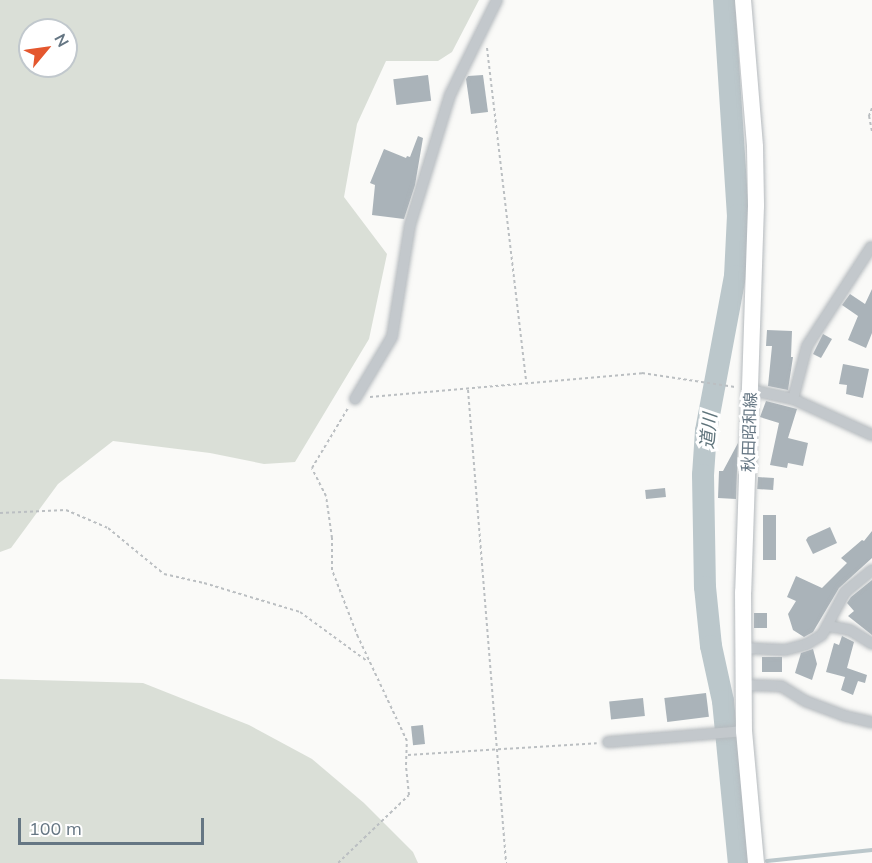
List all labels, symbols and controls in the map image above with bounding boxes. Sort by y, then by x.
north arrow [18,18,78,78]
text: N [50,30,74,50]
street label: 秋田昭和線 [738,392,760,472]
water label: 道川 [697,412,721,450]
scale bar [21,806,207,844]
text: 100 m [29,817,82,840]

